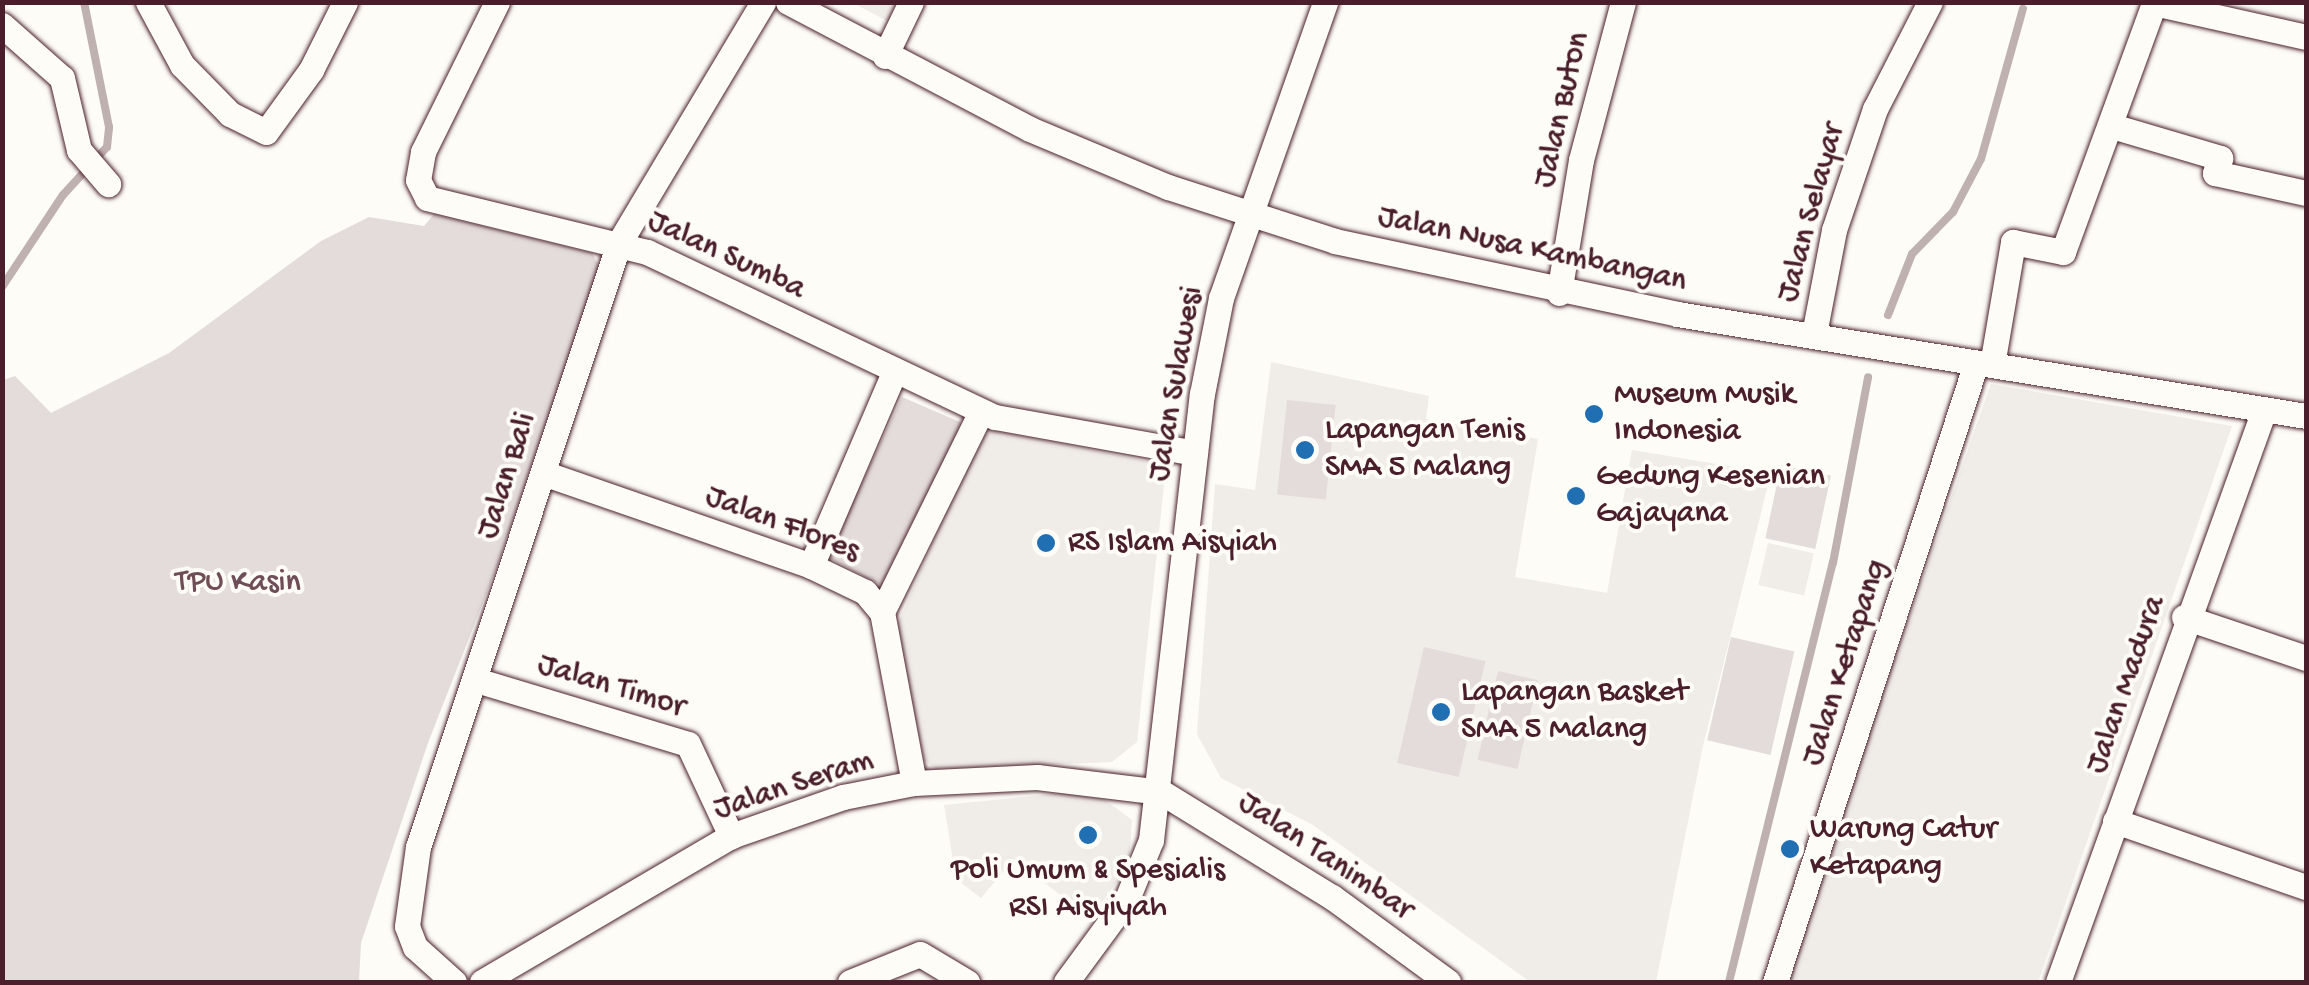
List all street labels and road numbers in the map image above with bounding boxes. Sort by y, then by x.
street label: Jalan Buton [1526,28,1600,192]
street label: Jalan Selayar [1770,119,1854,307]
street label: Jalan Nusa Kambangan [1374,199,1690,301]
street label: Jalan Sumba [641,203,811,309]
street label: Jalan Sulawesi [1141,284,1213,484]
street label: Jalan Bali [470,408,546,544]
street label: Jalan Flores [700,478,864,572]
street label: Jalan Ketapang [1795,555,1897,771]
street label: Jalan Madura [2079,591,2175,779]
street label: Jalan Timor [533,646,689,728]
street label: Jalan Seram [709,742,879,830]
street label: Jalan Tanimbar [1230,784,1420,930]

